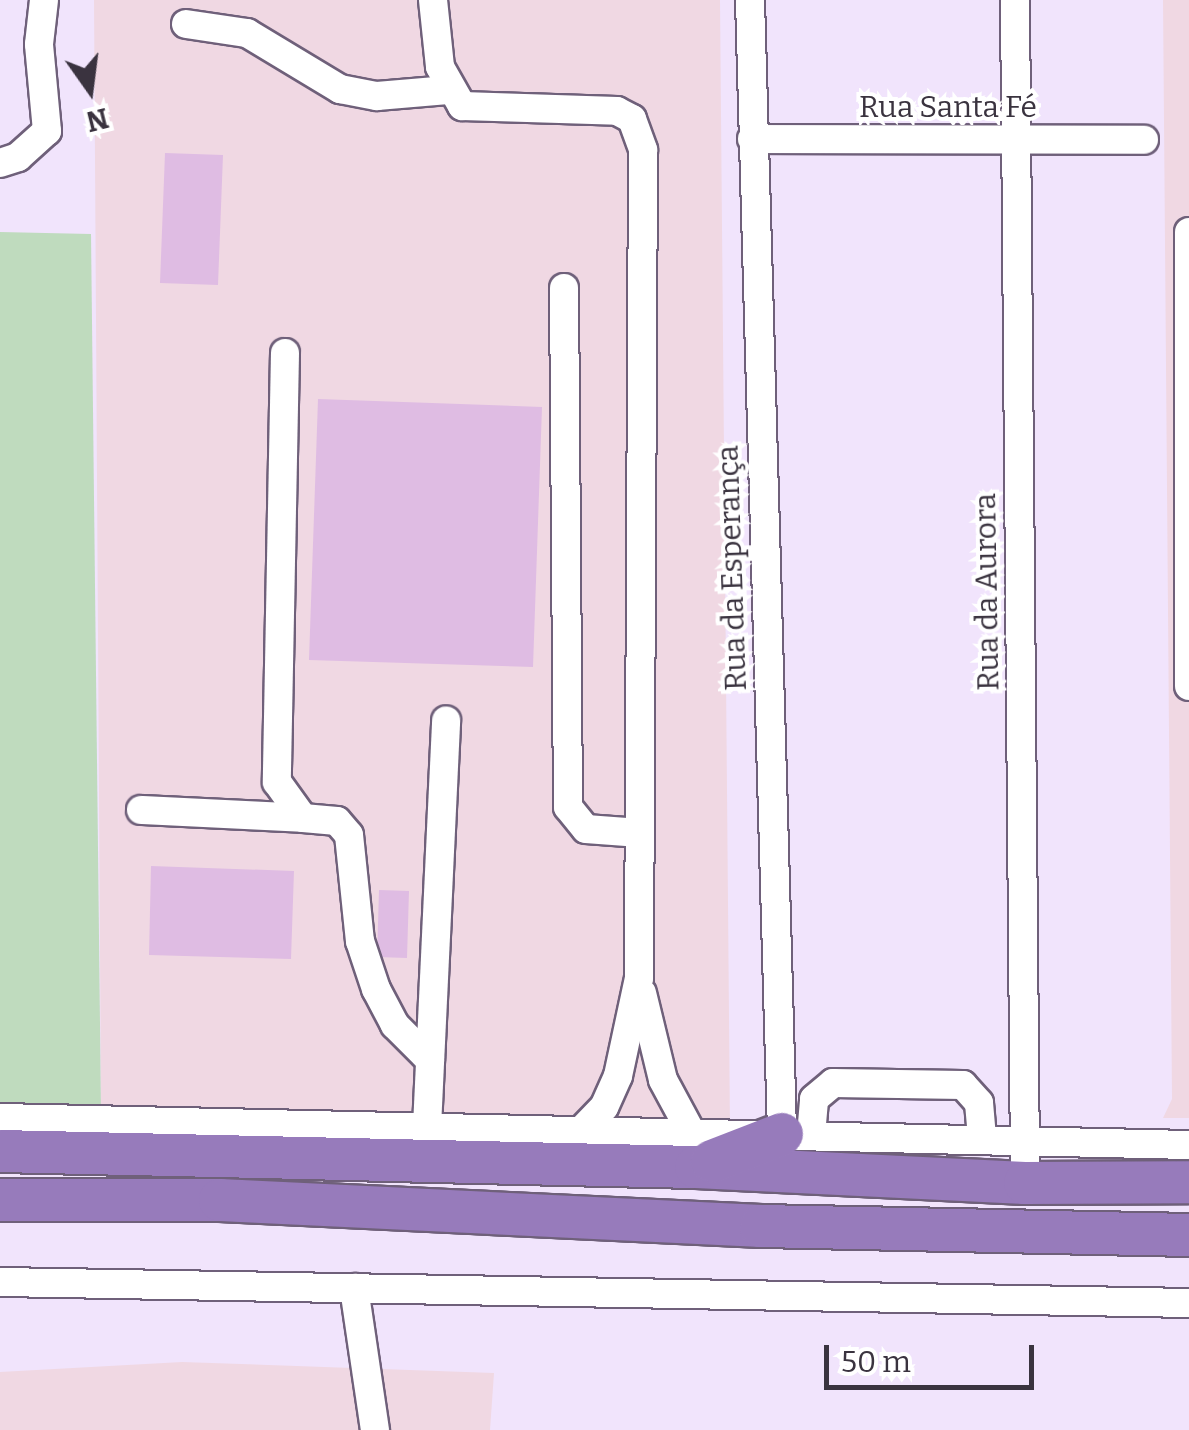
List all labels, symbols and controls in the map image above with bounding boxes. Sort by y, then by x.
north arrow [40,40,140,140]
street label: Rua Santa Fé [859,89,1037,125]
text: N [83,101,112,138]
street label: Rua da Esperança [710,445,754,691]
street label: Rua da Aurora [967,493,1007,691]
scale bar [829,1325,1039,1387]
text: 50 m [841,1344,911,1380]

